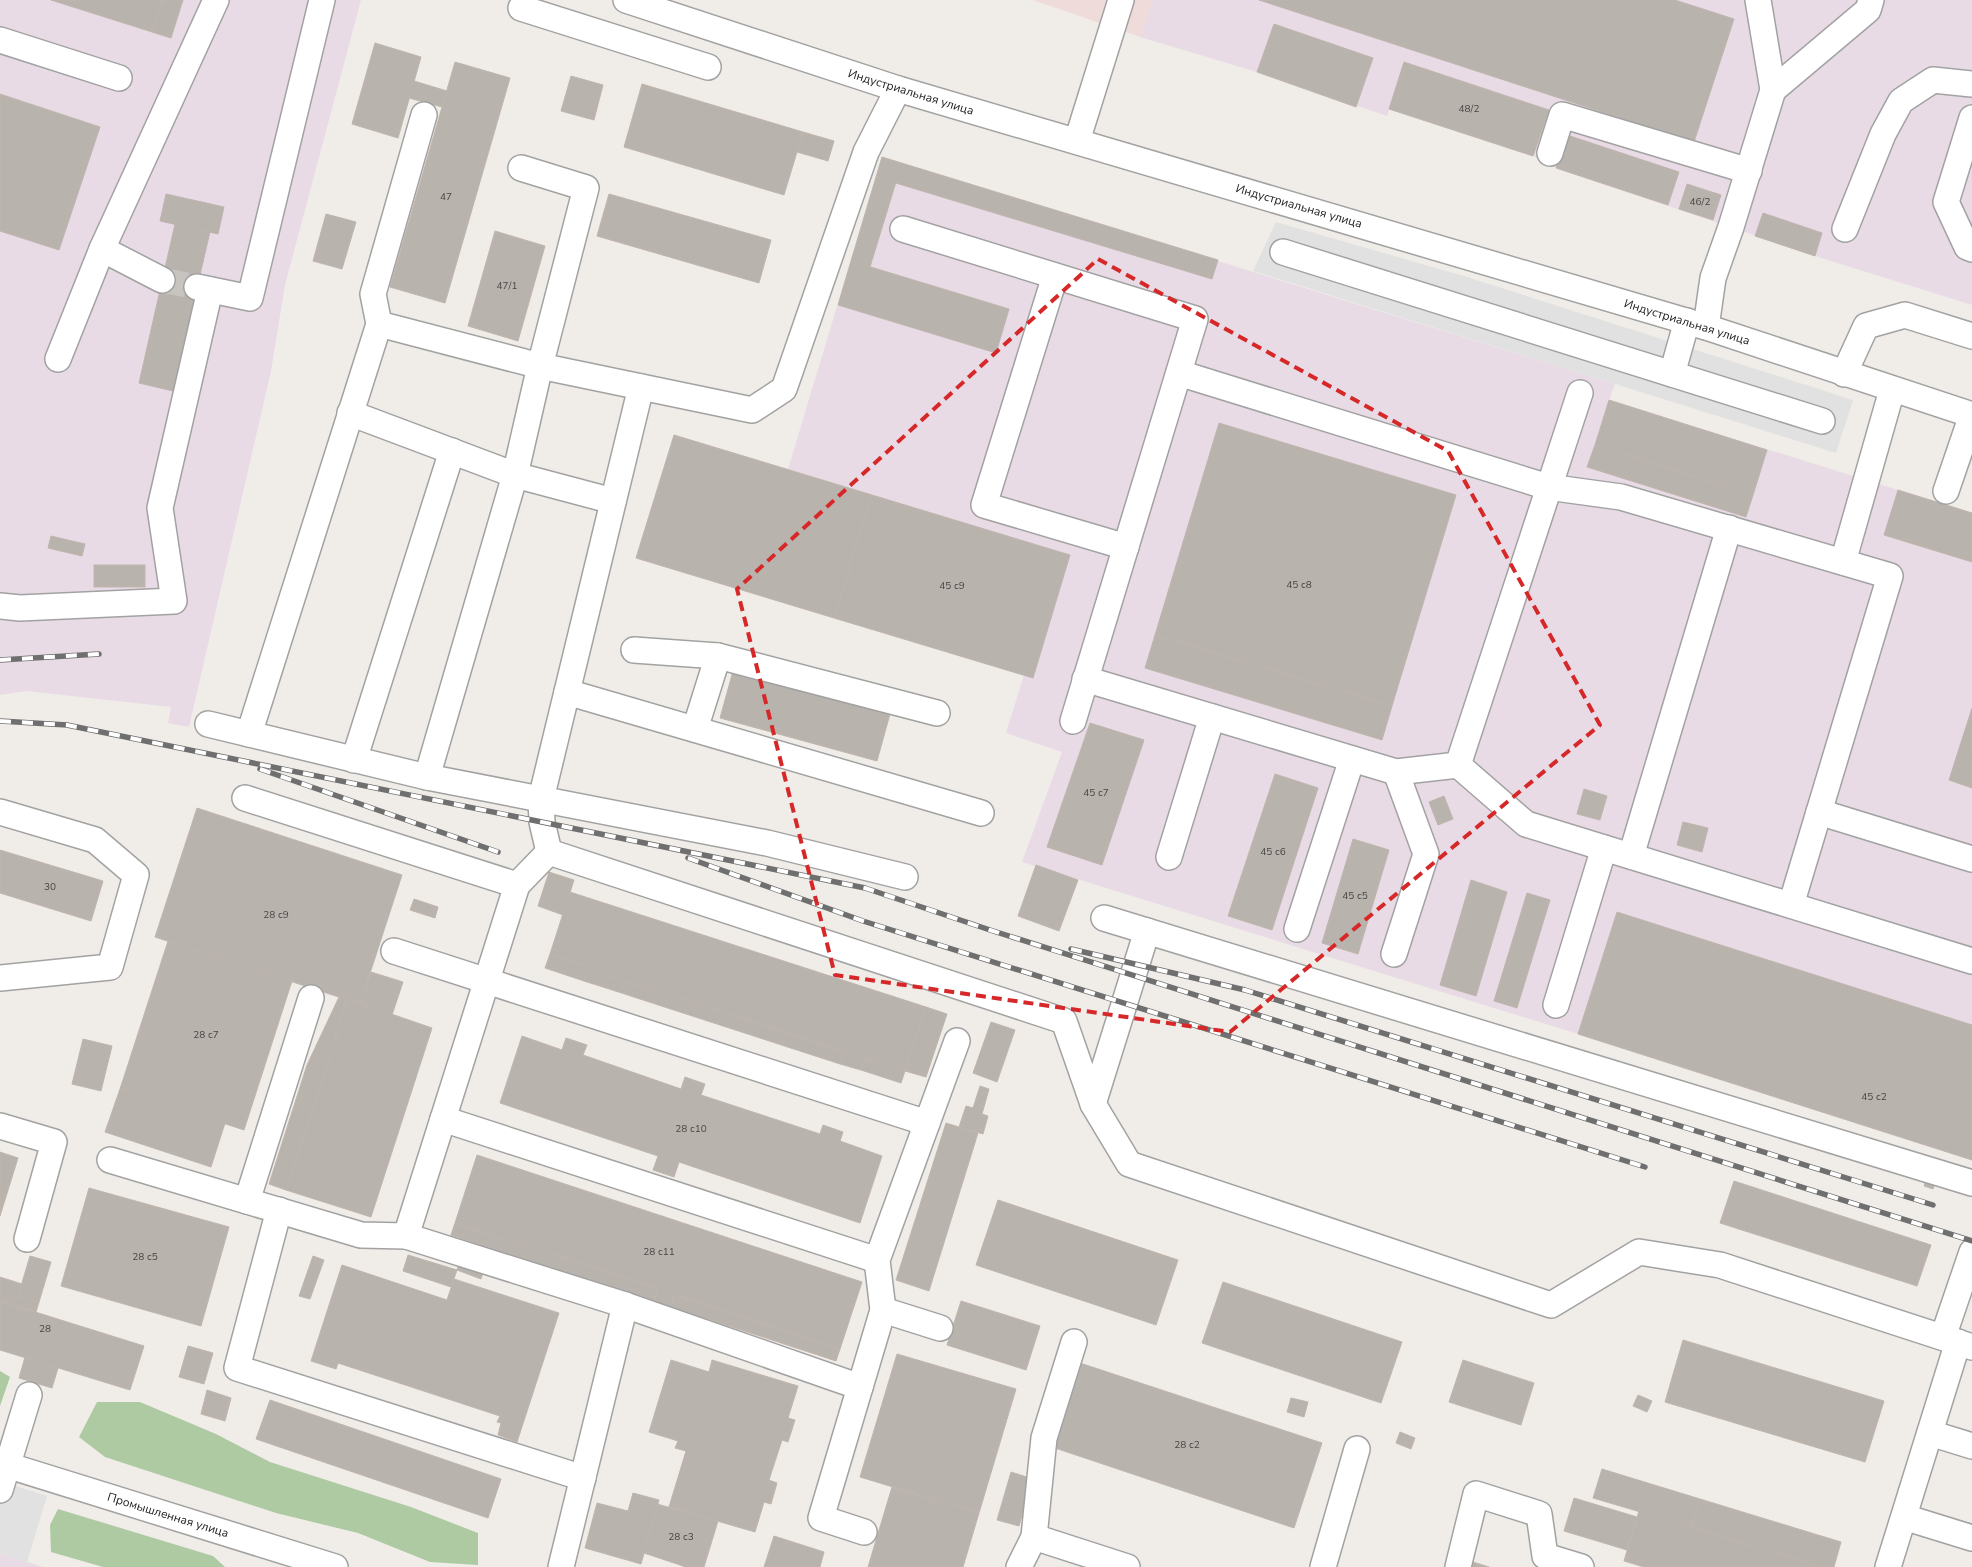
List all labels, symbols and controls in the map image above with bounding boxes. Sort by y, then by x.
street label: Индустриальная улица [846,65,976,119]
house number: 48/2 [1459,102,1479,116]
street label: Индустриальная улица [1234,180,1364,232]
house number: 47 [440,190,452,204]
house number: 46/2 [1690,195,1710,209]
house number: 47/1 [497,279,517,293]
street label: Индустриальная улица [1622,295,1752,349]
house number: 45 с8 [1286,578,1312,592]
house number: 45 с9 [939,579,965,593]
house number: 45 с7 [1083,786,1109,800]
house number: 45 с6 [1260,845,1286,859]
house number: 30 [44,880,56,894]
house number: 45 с5 [1342,889,1368,903]
house number: 28 с9 [263,908,289,922]
house number: 28 с7 [193,1028,219,1042]
house number: 45 с2 [1861,1090,1887,1104]
house number: 28 с10 [675,1122,707,1136]
house number: 28 с11 [643,1245,675,1259]
house number: 28 с5 [132,1250,158,1264]
house number: 28 [39,1322,51,1336]
house number: 28 с2 [1174,1438,1200,1452]
street label: Промышленная улица [105,1489,231,1541]
house number: 28 с3 [668,1530,694,1544]

